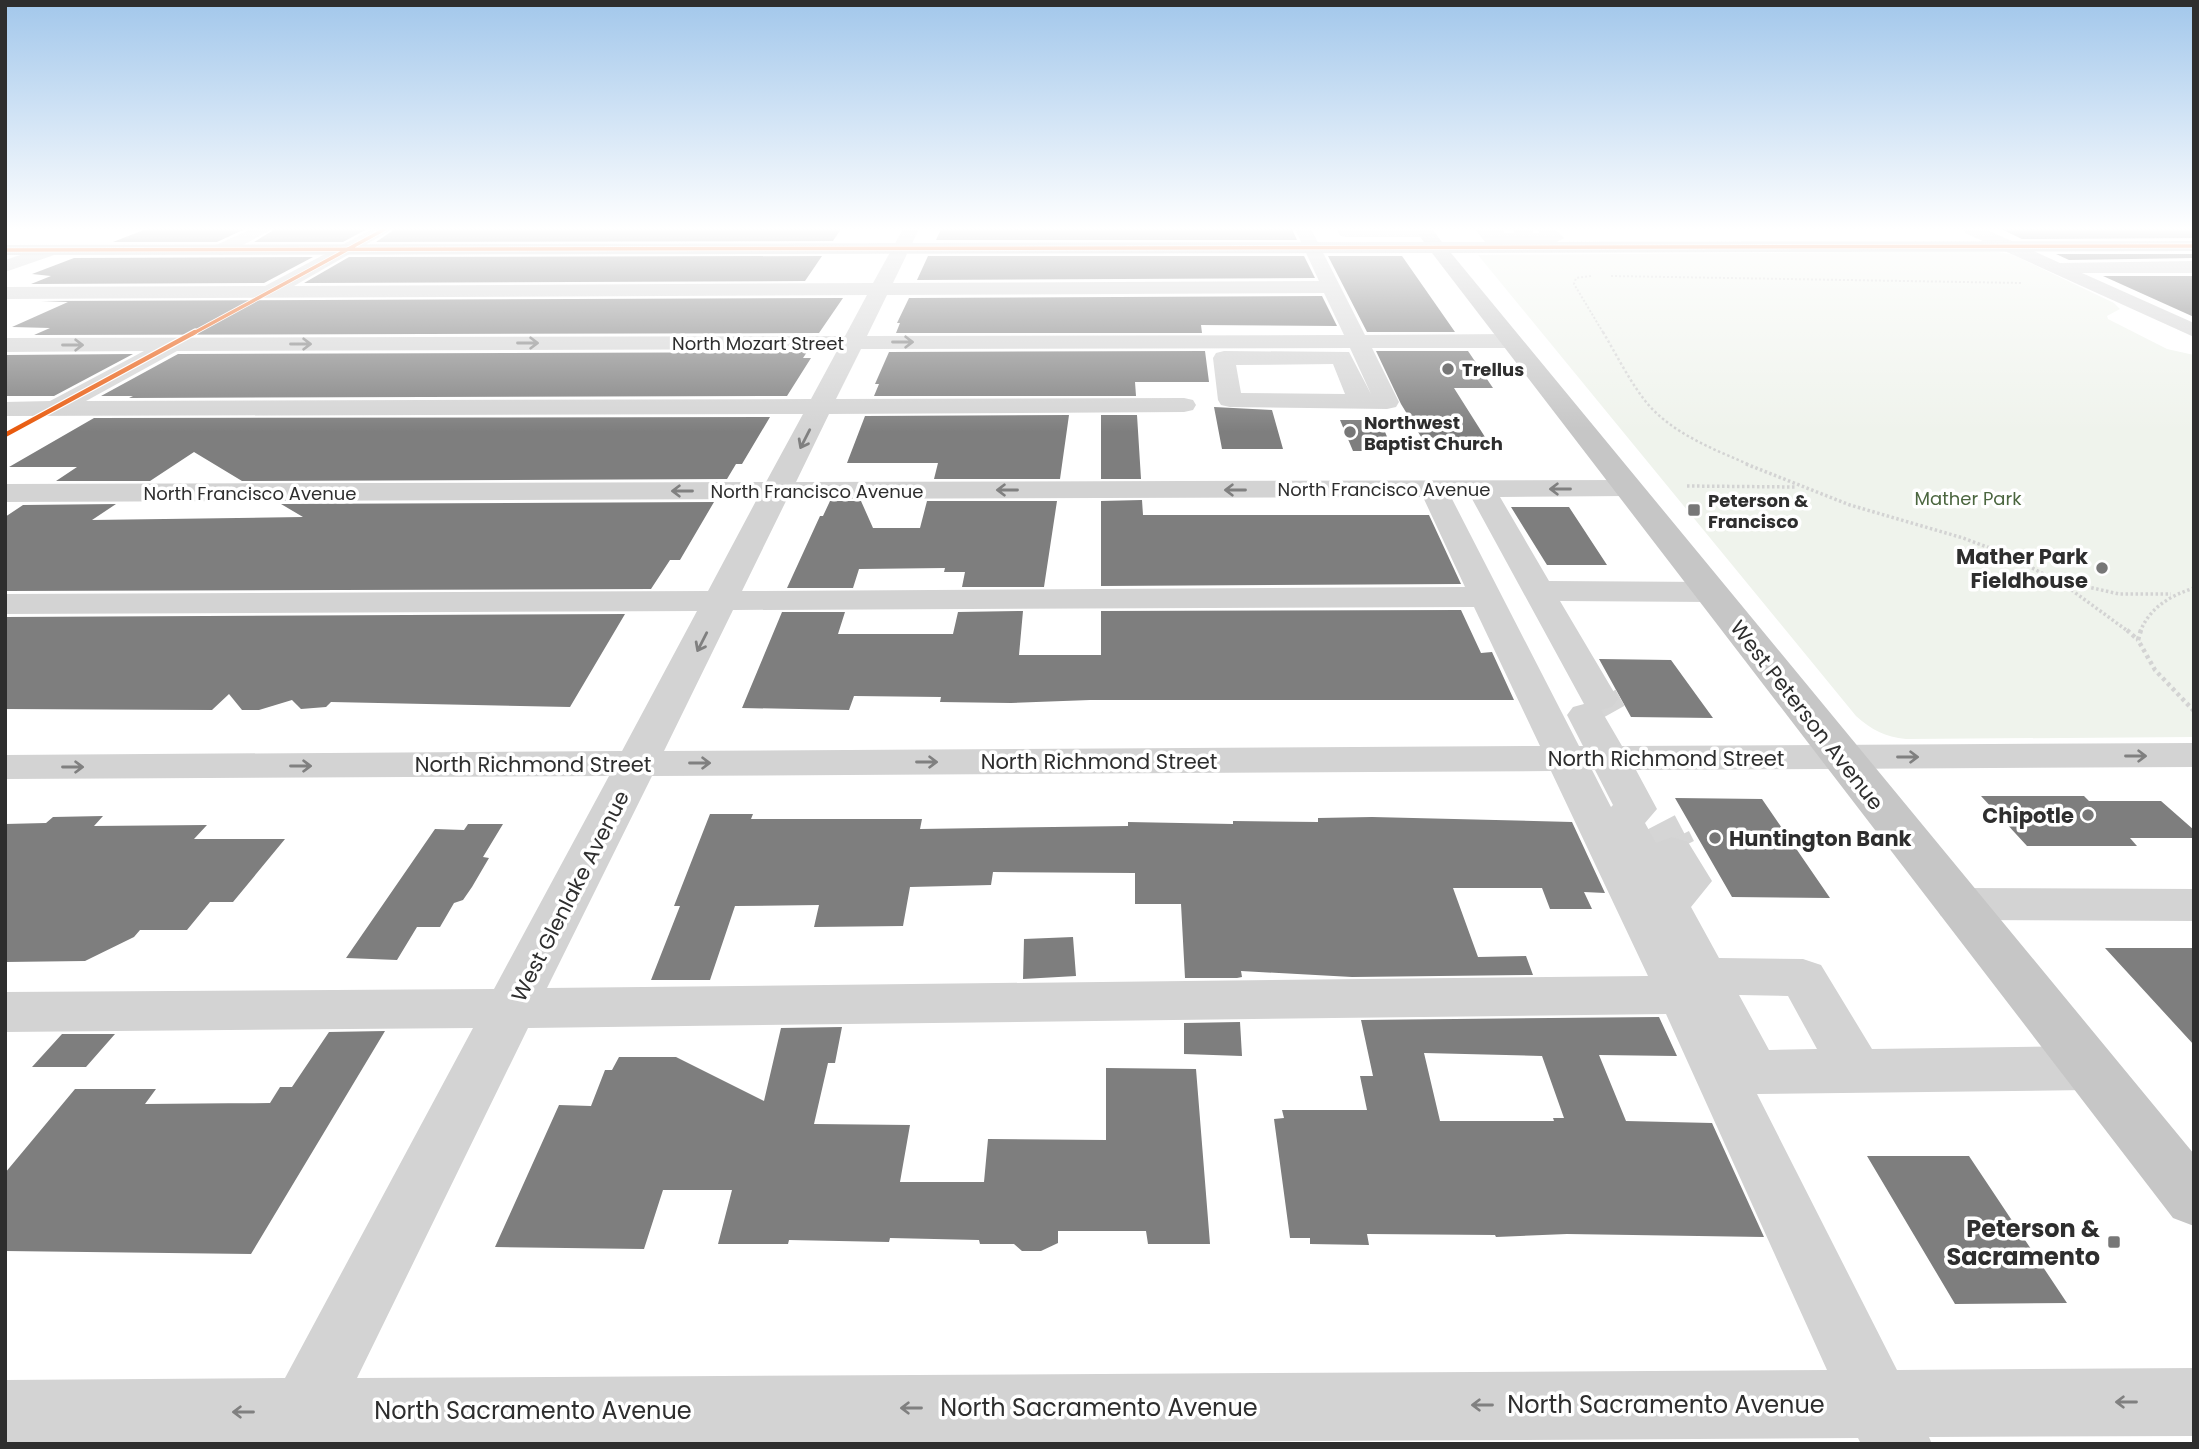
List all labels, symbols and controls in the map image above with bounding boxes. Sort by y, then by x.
street label: North Mozart Street [672,331,844,356]
one-way arrow [891,335,914,349]
one-way arrow [517,336,540,350]
one-way arrow [289,337,312,351]
one-way arrow [62,338,85,352]
place label: Trellus [1462,357,1524,382]
marker: Trellus [1440,361,1456,377]
place label: Northwest Baptist Church [1364,410,1503,456]
marker: Northwest Baptist Church [1342,424,1358,440]
one-way arrow [797,428,811,449]
street label: North Francisco Avenue [1278,477,1490,502]
street label: North Francisco Avenue [711,479,923,504]
street label: North Francisco Avenue [144,481,356,506]
one-way arrow [1549,482,1572,496]
one-way arrow [996,483,1019,497]
one-way arrow [1223,483,1246,497]
one-way arrow [670,484,693,498]
park label: Mather Park [1915,486,2022,511]
place label: Peterson & Francisco [1708,488,1809,534]
marker: Peterson & Francisco [1686,502,1702,518]
place label: Mather Park Fieldhouse [1956,542,2088,595]
marker: Mather Park Fieldhouse [2094,560,2110,576]
street label: West Peterson Avenue [1724,614,1890,816]
one-way arrow [694,631,708,651]
street label: North Richmond Street [1548,744,1784,773]
street label: North Richmond Street [981,747,1217,776]
one-way arrow [2124,749,2147,763]
street label: North Richmond Street [415,750,651,779]
one-way arrow [1896,750,1919,764]
one-way arrow [916,755,939,769]
one-way arrow [688,756,711,770]
one-way arrow [289,759,312,773]
one-way arrow [62,760,85,774]
street label: West Glenlake Avenue [504,785,636,1007]
place label: Chipotle [1982,801,2074,830]
marker: Chipotle [2080,807,2096,823]
place label: Huntington Bank [1729,824,1912,853]
marker: Huntington Bank [1707,830,1723,846]
place label: Peterson & Sacramento [1946,1212,2101,1273]
marker: Peterson & Sacramento [2106,1234,2122,1250]
street label: North Sacramento Avenue [1507,1388,1825,1421]
street label: North Sacramento Avenue [940,1391,1258,1424]
street label: North Sacramento Avenue [374,1394,692,1427]
one-way arrow [2114,1395,2137,1409]
one-way arrow [1470,1398,1493,1412]
one-way arrow [900,1401,923,1415]
one-way arrow [231,1405,254,1419]

